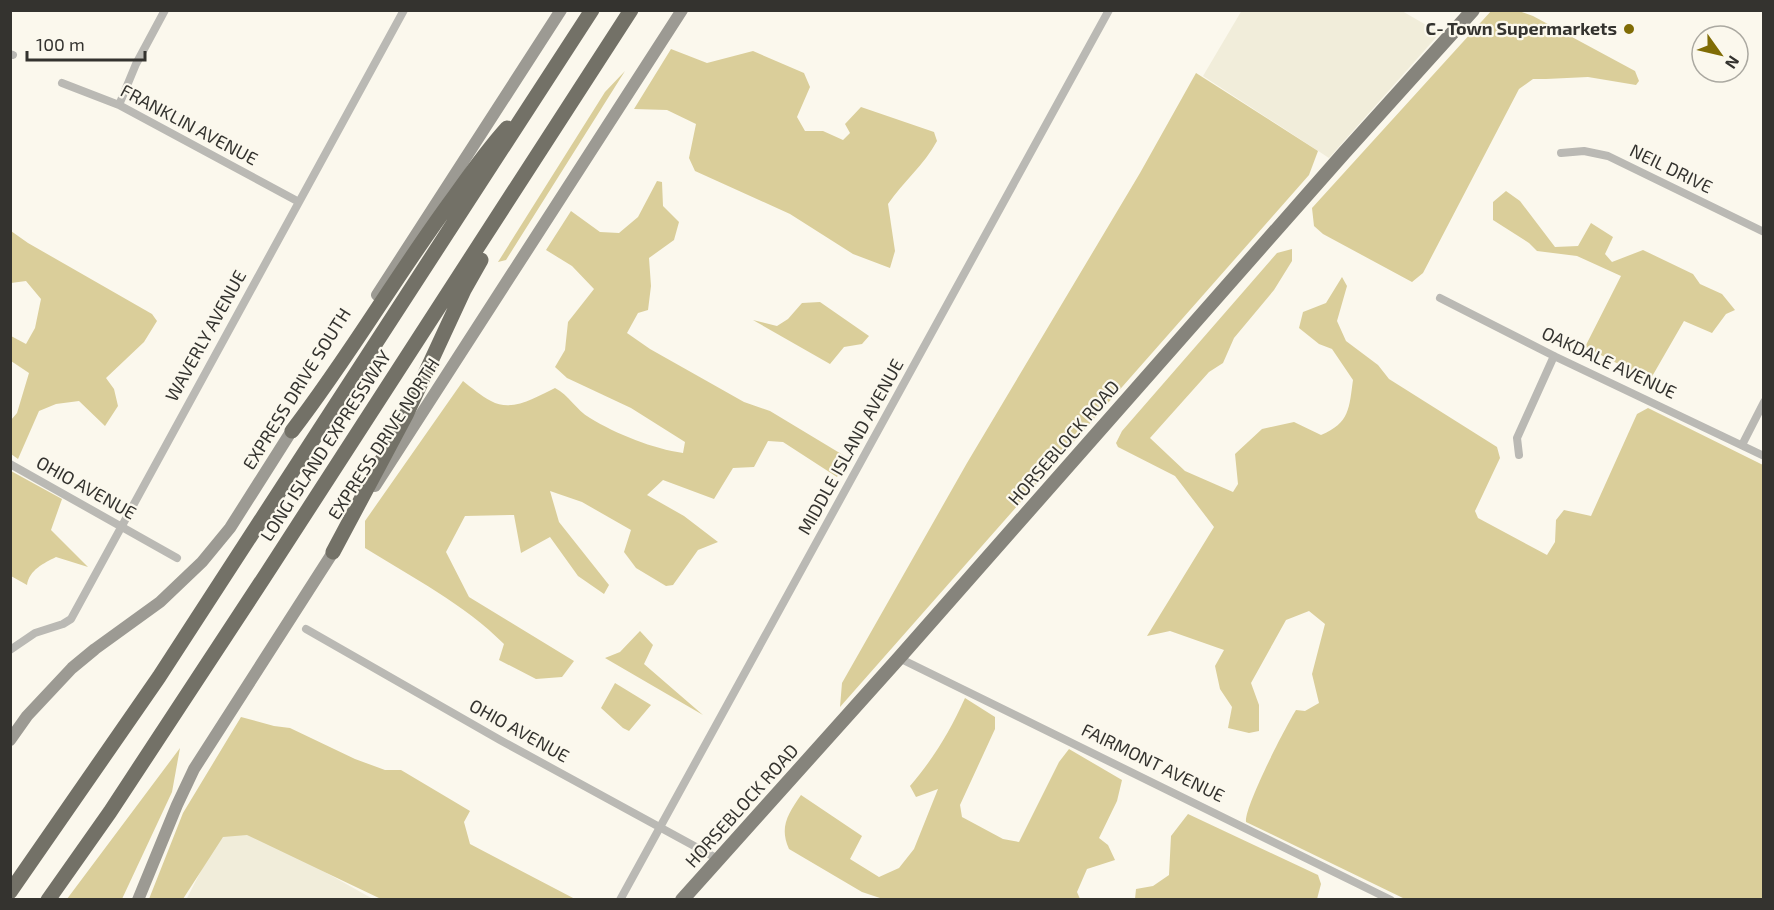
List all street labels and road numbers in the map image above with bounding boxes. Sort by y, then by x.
street label: FRANKLIN AVENUE [117,79,262,170]
street label: NEIL DRIVE [1627,139,1716,198]
street label: WAVERLY AVENUE [160,266,250,405]
street label: EXPRESS DRIVE SOUTH [237,304,355,473]
street label: OAKDALE AVENUE [1539,321,1680,403]
street label: LONG ISLAND EXPRESSWAY [255,345,396,545]
street label: EXPRESS DRIVE NORTH [323,354,444,523]
street label: MIDDLE ISLAND AVENUE [793,355,908,538]
street label: HORSEBLOCK ROAD [1003,375,1124,509]
street label: OHIO AVENUE [33,451,140,524]
street label: OHIO AVENUE [466,694,573,767]
street label: FAIRMONT AVENUE [1078,718,1229,806]
street label: HORSEBLOCK ROAD [680,739,802,872]

